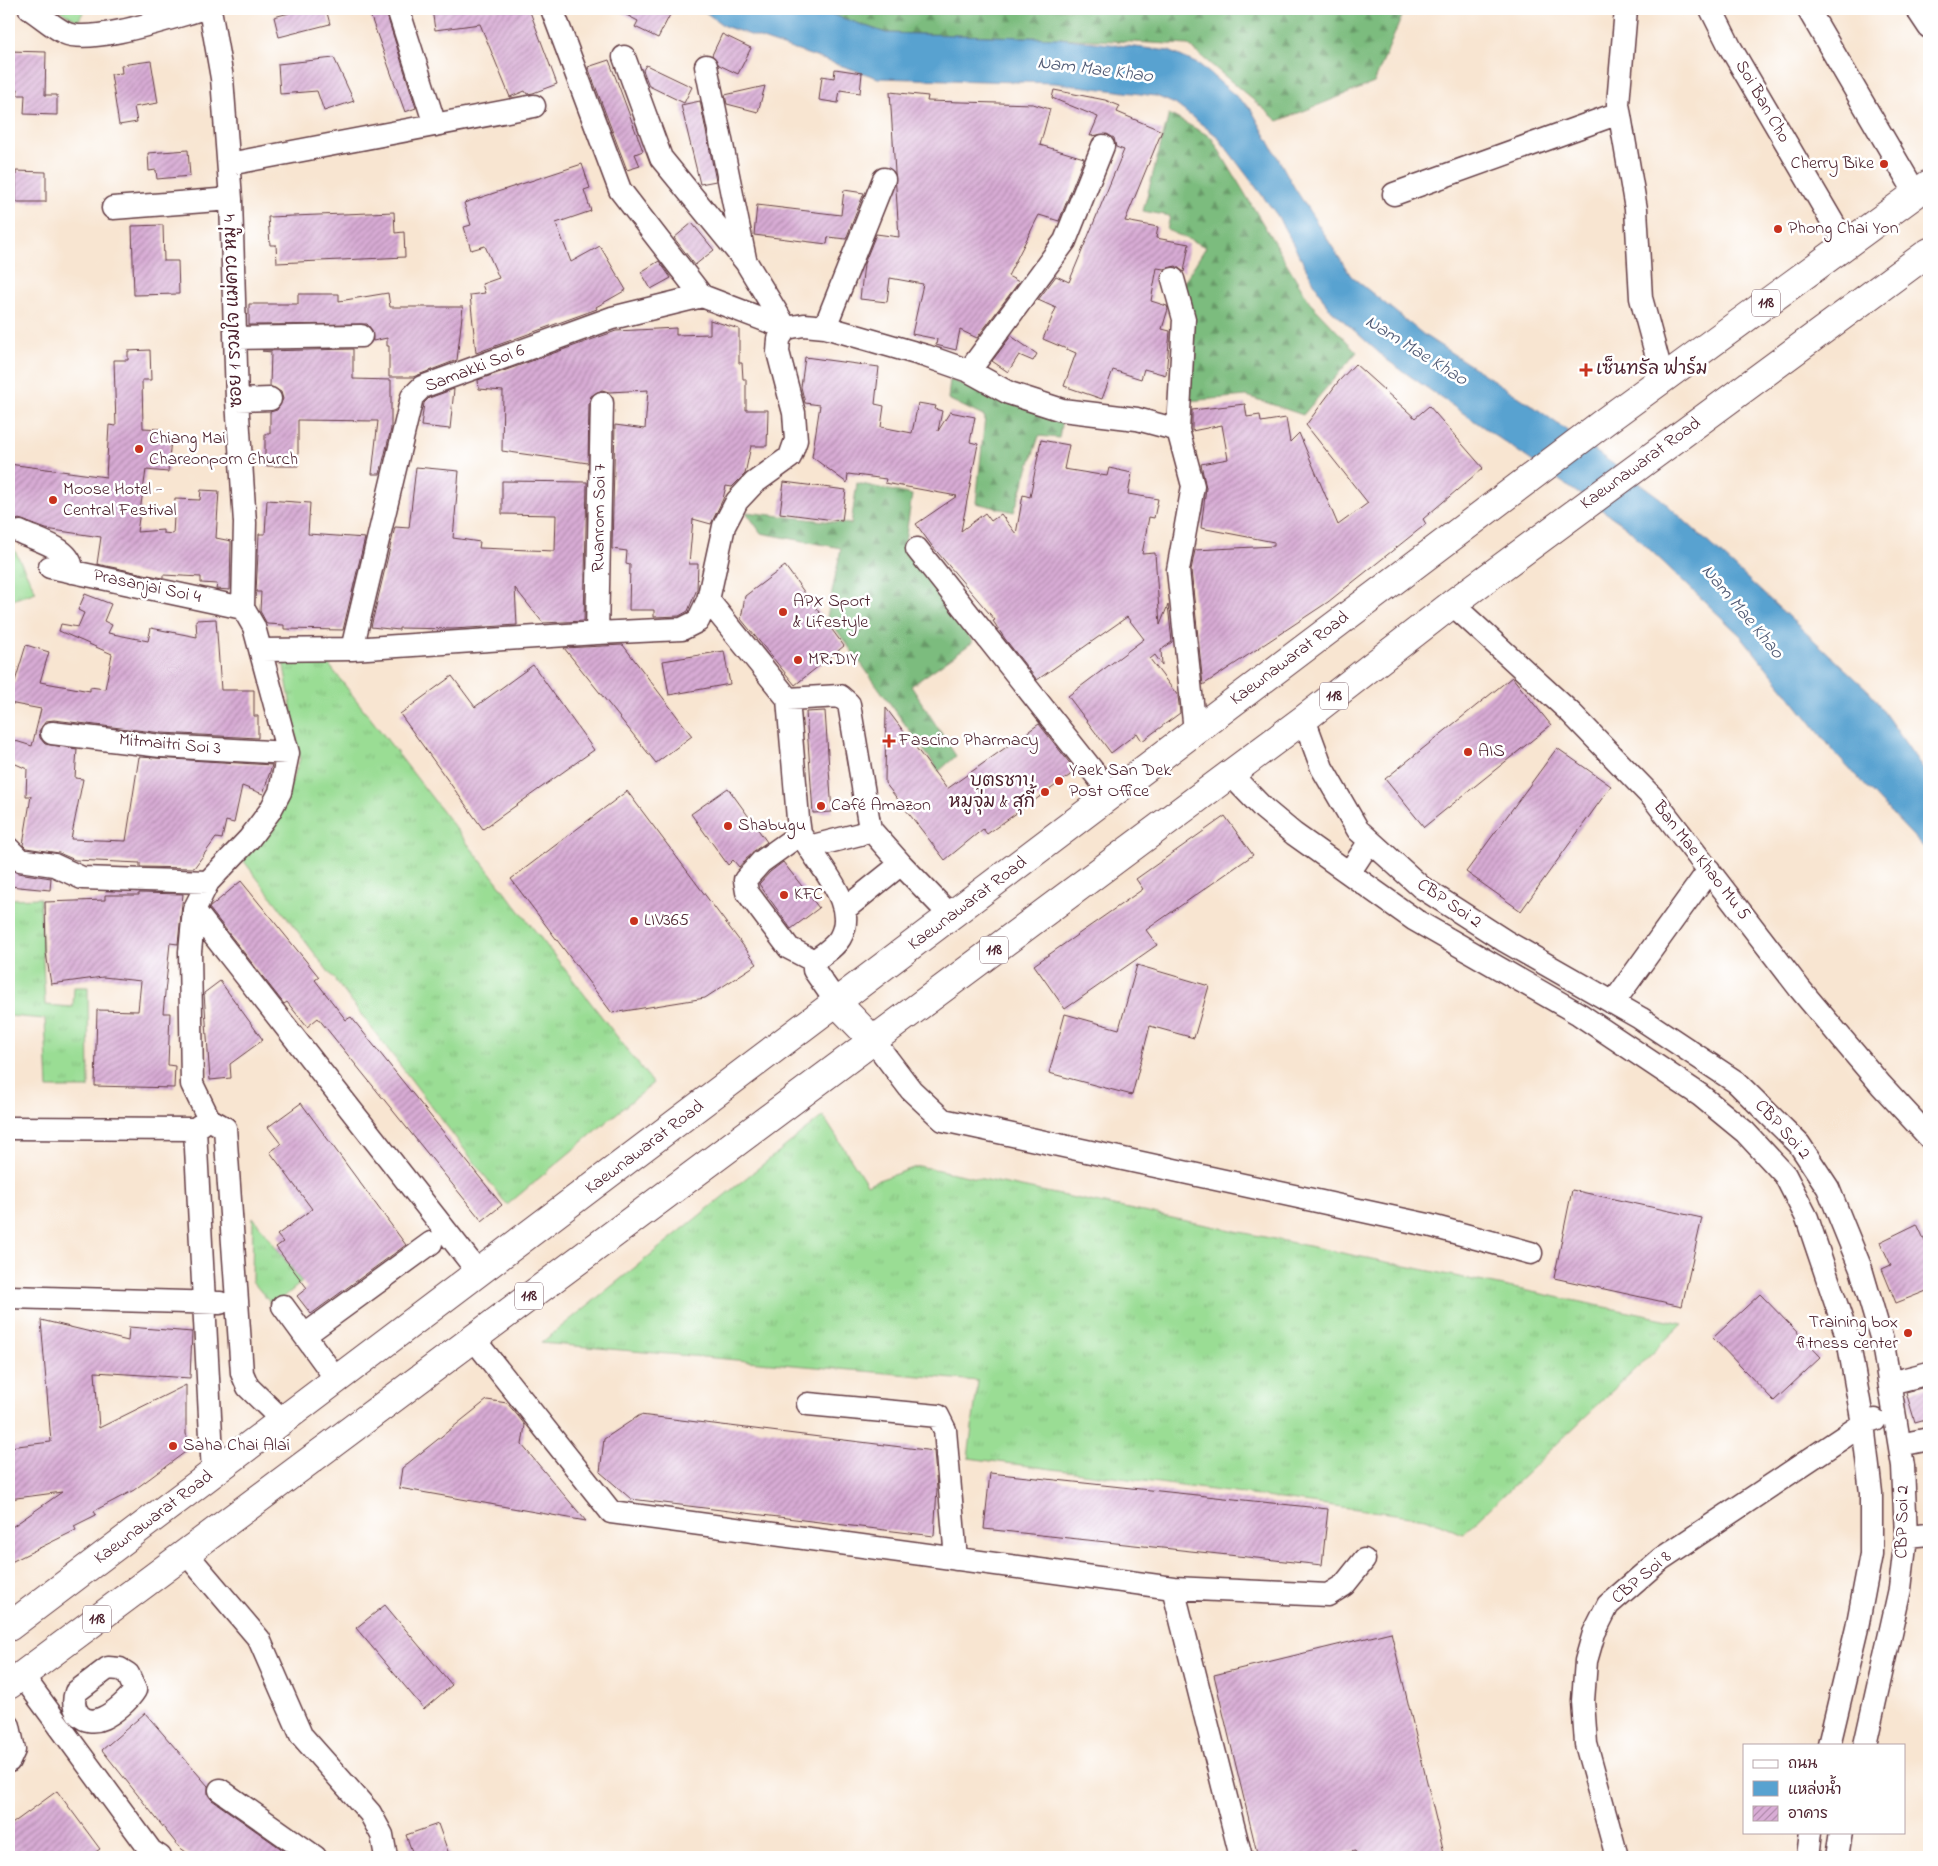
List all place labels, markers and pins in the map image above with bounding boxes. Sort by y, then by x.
place label: Cherry Bike [1791,151,1875,177]
marker: Cherry Bike [1878,158,1890,170]
place label: Phong Chai Yon [1788,216,1899,243]
marker: Phong Chai Yon [1772,223,1784,235]
place label: เซ็นทรัล ฟาร์ม [1596,355,1708,383]
marker: เซ็นทรัล ฟาร์ม [1580,364,1592,376]
place label: Chiang Mai Chareonporn Church [149,426,298,473]
marker: Chiang Mai Chareonporn Church [133,443,145,455]
place label: Moose Hotel - Central Festival [63,477,177,524]
marker: Moose Hotel - Central Festival [47,494,59,506]
place label: APX Sport & Lifestyle [793,589,871,636]
marker: APX Sport & Lifestyle [777,606,789,618]
place label: MR.DIY [808,647,859,673]
marker: MR.DIY [792,654,804,666]
place label: Fascino Pharmacy [898,728,1038,754]
marker: Fascino Pharmacy [883,735,895,747]
place label: AIS [1478,739,1505,765]
marker: AIS [1462,746,1474,758]
place label: Yaek San Dek Post Office [1069,758,1171,805]
place label: บุตรชาบู หมูจุ่ม & สุกี้ [949,769,1038,816]
marker: Yaek San Dek Post Office [1053,775,1065,787]
marker: บุตรชาบู หมูจุ่ม & สุกี้ [1039,786,1051,798]
place label: Café Amazon [831,793,931,819]
marker: Café Amazon [815,800,827,812]
place label: Shabugu [738,813,806,840]
marker: Shabugu [722,820,734,832]
place label: KFC [794,882,823,908]
marker: KFC [778,889,790,901]
place label: LIV365 [644,908,689,934]
marker: LIV365 [628,915,640,927]
place label: Training box fitness center [1796,1310,1898,1357]
marker: Training box fitness center [1902,1327,1914,1339]
place label: Saha Chai Alai [183,1433,290,1459]
marker: Saha Chai Alai [167,1440,179,1452]

